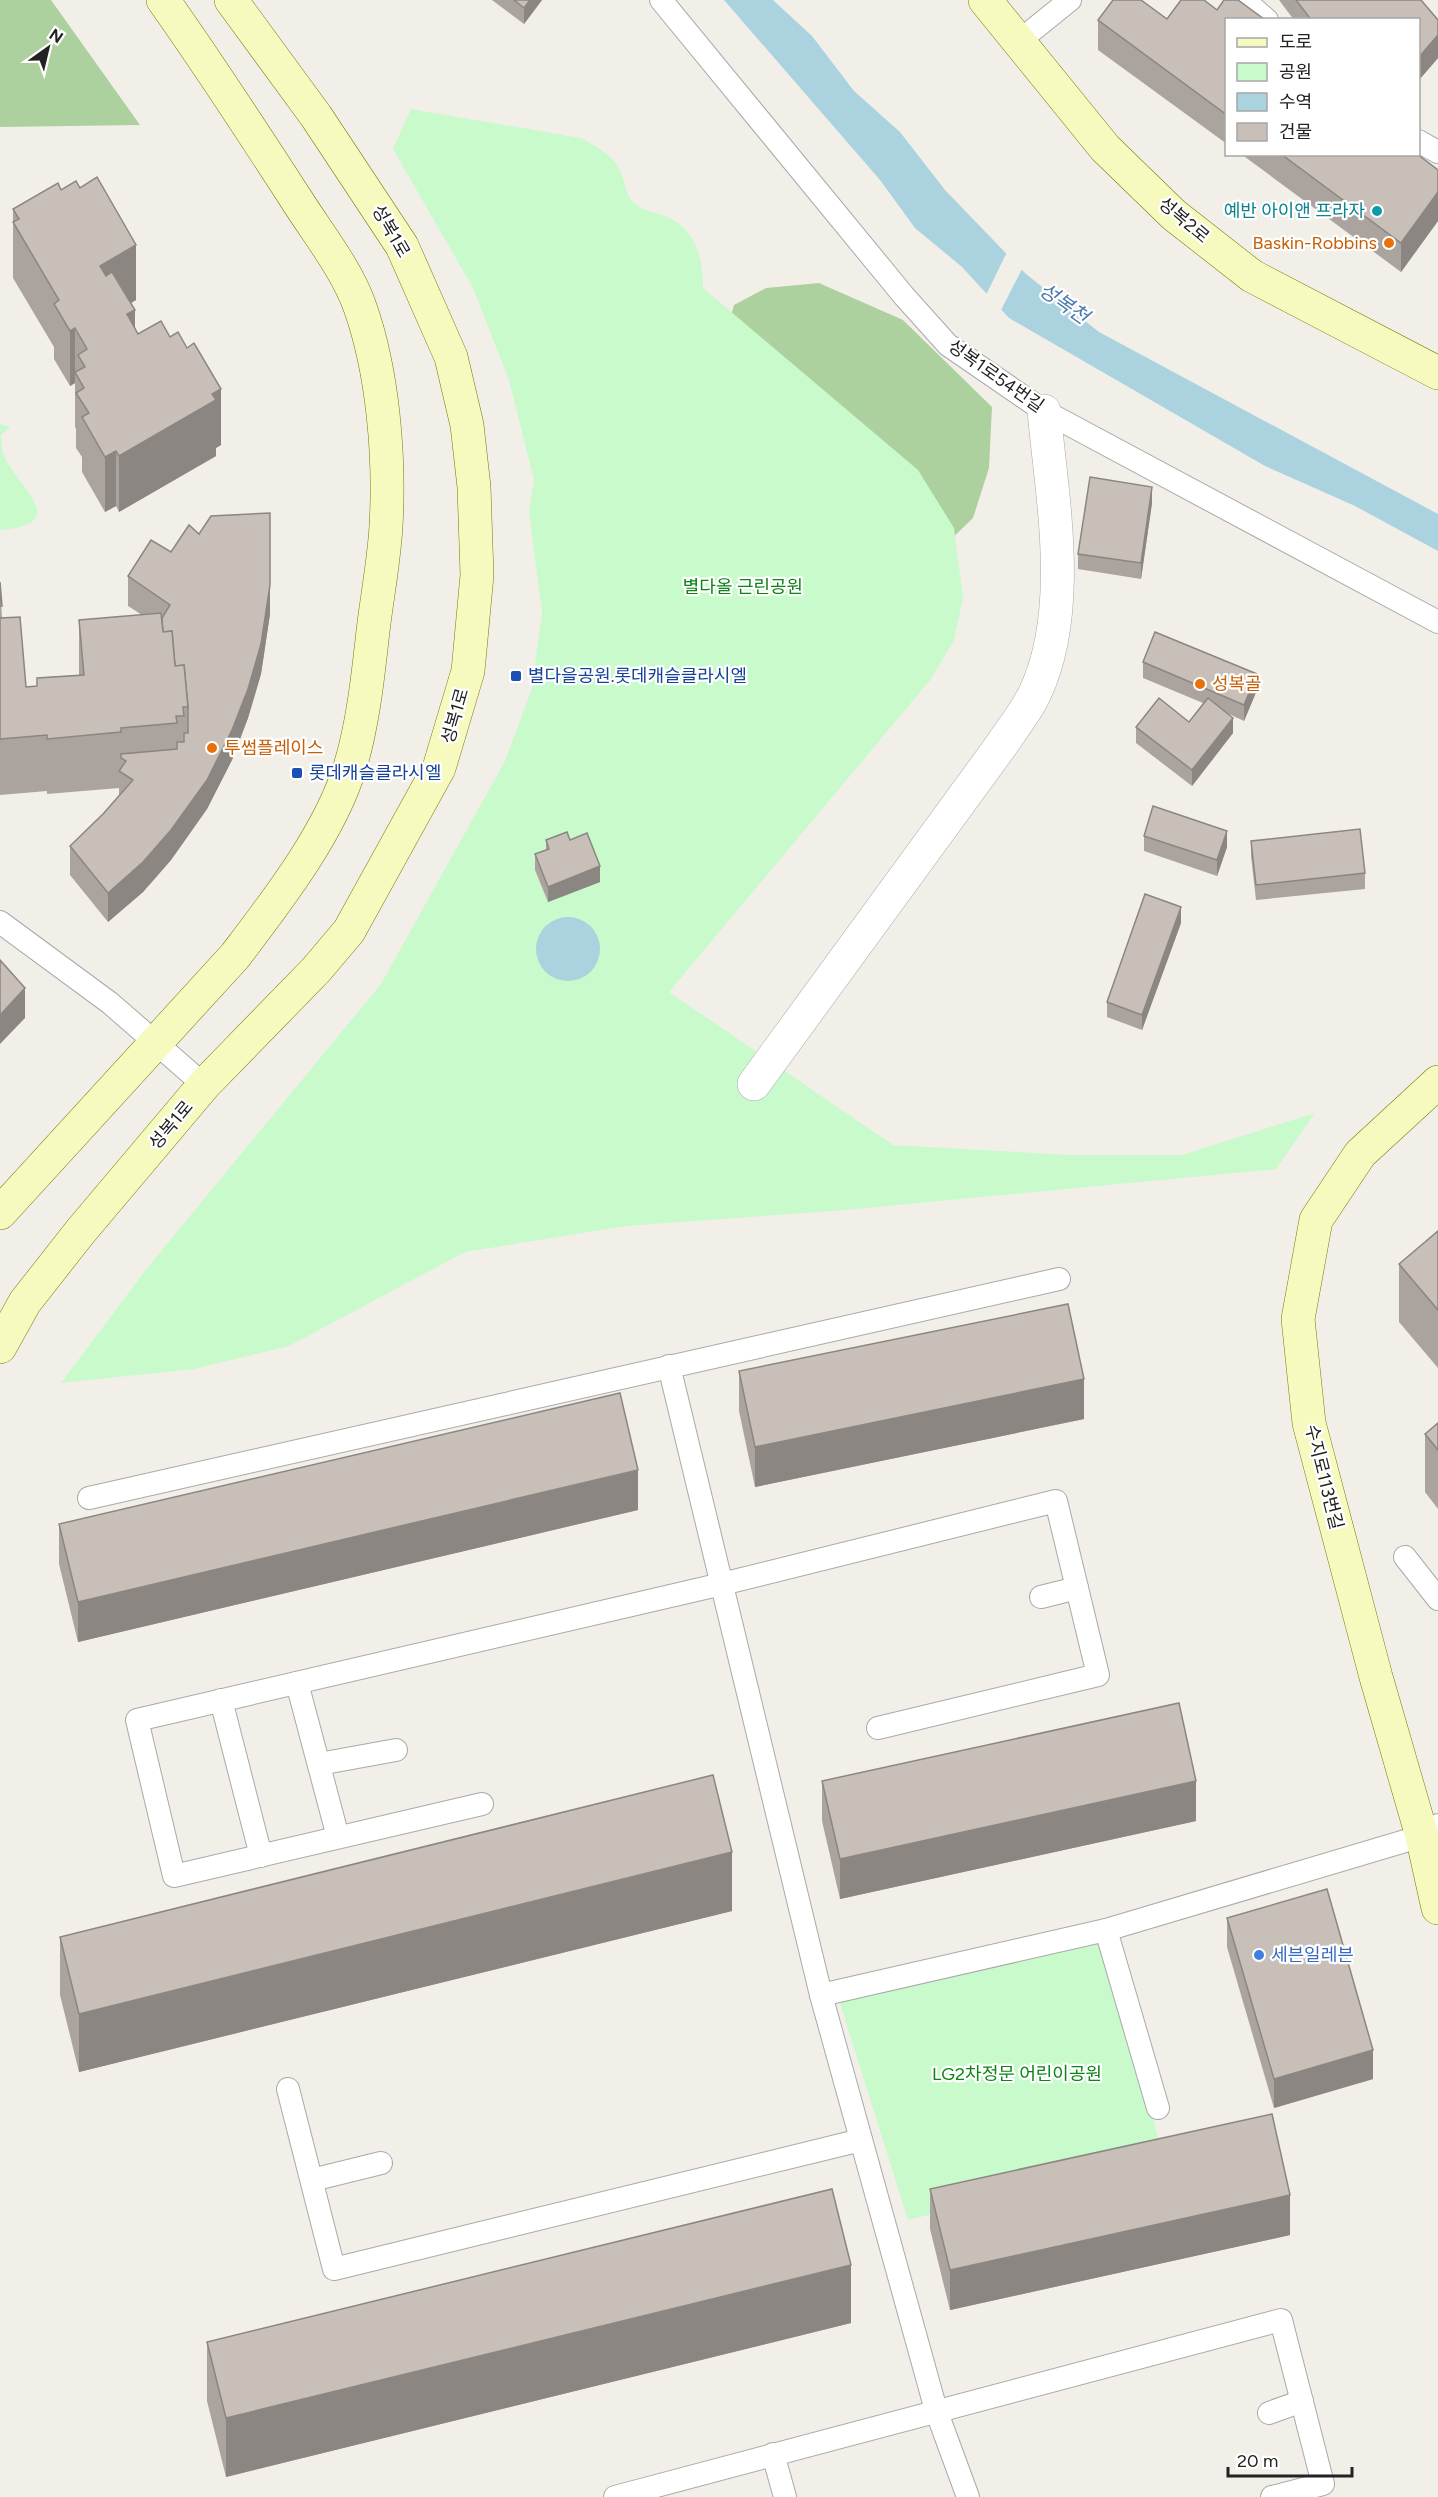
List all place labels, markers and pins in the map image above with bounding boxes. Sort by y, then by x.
place label: 예반 아이앤 프라자 [1224,200,1365,222]
marker: 예반 아이앤 프라자 [1370,204,1384,218]
place label: Baskin-Robbins [1253,232,1377,254]
marker: Baskin-Robbins [1382,236,1396,250]
place label: 별다을공원.롯데캐슬클라시엘 [528,665,747,687]
marker: 별다을공원.롯데캐슬클라시엘 [509,669,523,683]
place label: 성복골 [1212,673,1262,695]
marker: 성복골 [1193,677,1207,691]
place label: 투썸플레이스 [224,737,323,759]
marker: 투썸플레이스 [205,741,219,755]
place label: 롯데캐슬클라시엘 [309,762,441,784]
marker: 롯데캐슬클라시엘 [290,766,304,780]
place label: 세븐일레븐 [1271,1944,1354,1966]
marker: 세븐일레븐 [1252,1948,1266,1962]

